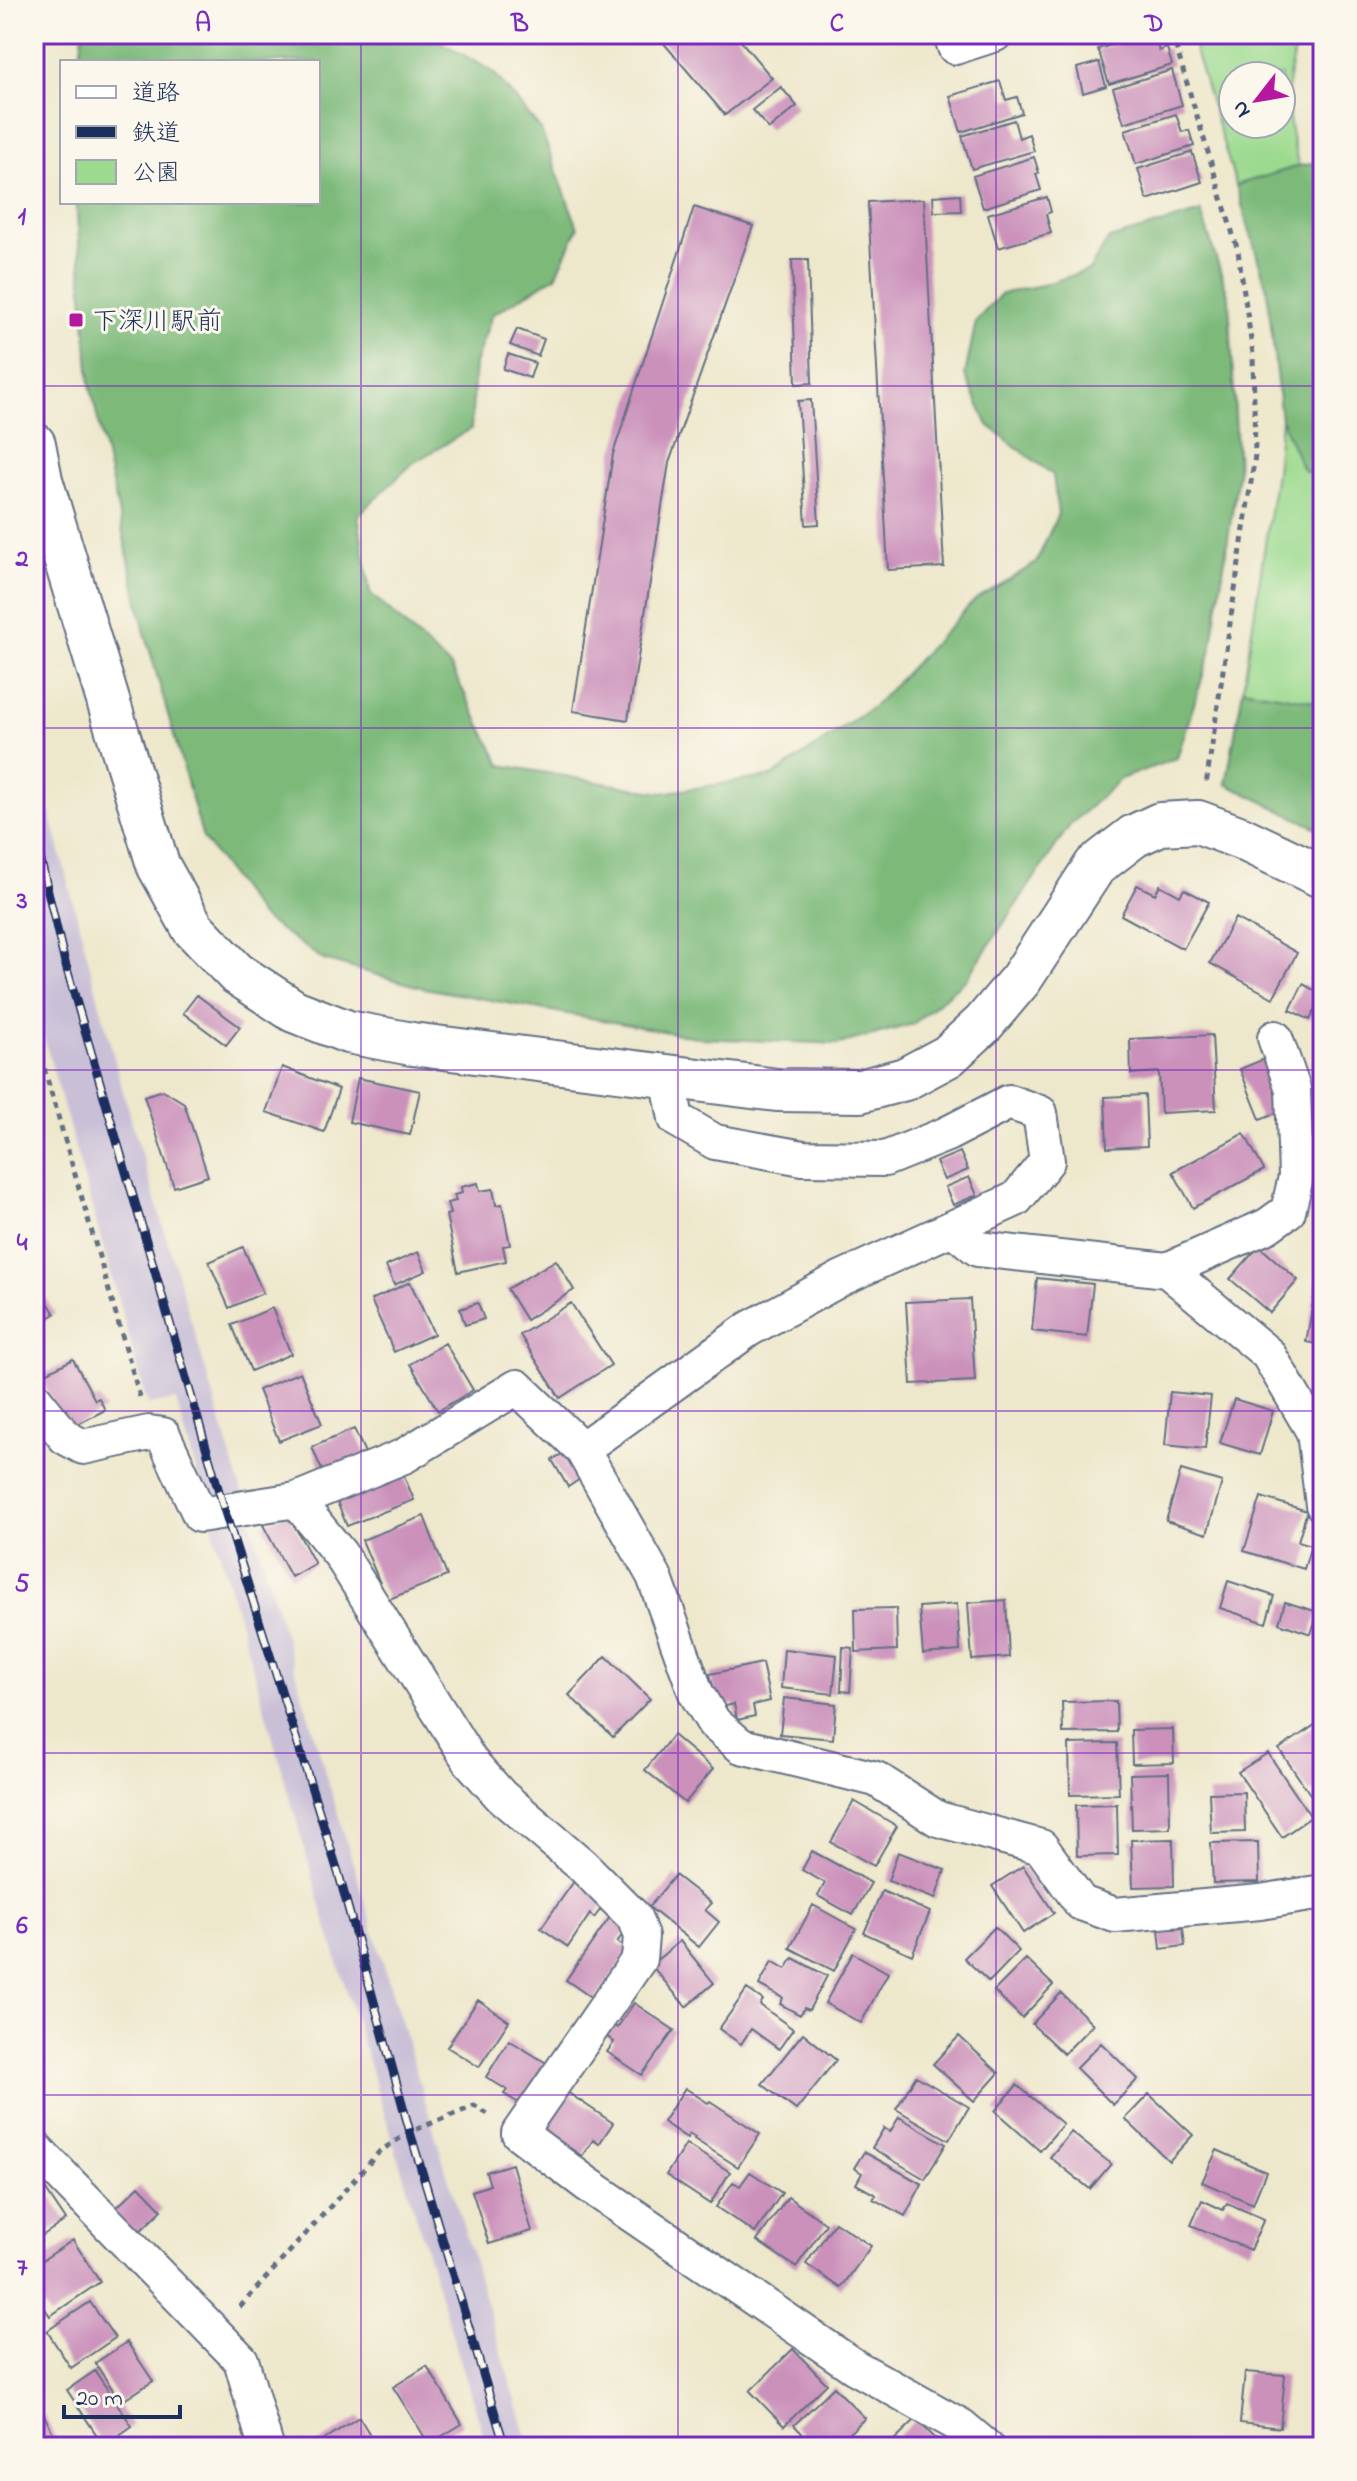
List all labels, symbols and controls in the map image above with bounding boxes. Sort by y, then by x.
text: A [195,6,211,44]
text: B [510,6,529,44]
text: C [830,6,844,44]
text: D [1143,6,1164,44]
legend [60,60,320,204]
north arrow [1217,60,1297,140]
text: 道路 [132,77,180,112]
text: N [1225,94,1260,123]
text: 鉄道 [132,117,180,152]
text: 公園 [132,157,180,192]
text: 1 [18,199,27,237]
place label: 下深川駅前 [92,304,222,342]
marker: 下深川駅前 [67,311,85,329]
text: 2 [15,541,29,579]
text: 3 [16,883,28,921]
text: 4 [17,1225,28,1263]
text: 5 [15,1566,30,1604]
text: 6 [16,1908,28,1946]
text: 7 [17,2250,28,2288]
scale bar [64,2369,180,2419]
text: 20 m [76,2382,123,2417]

